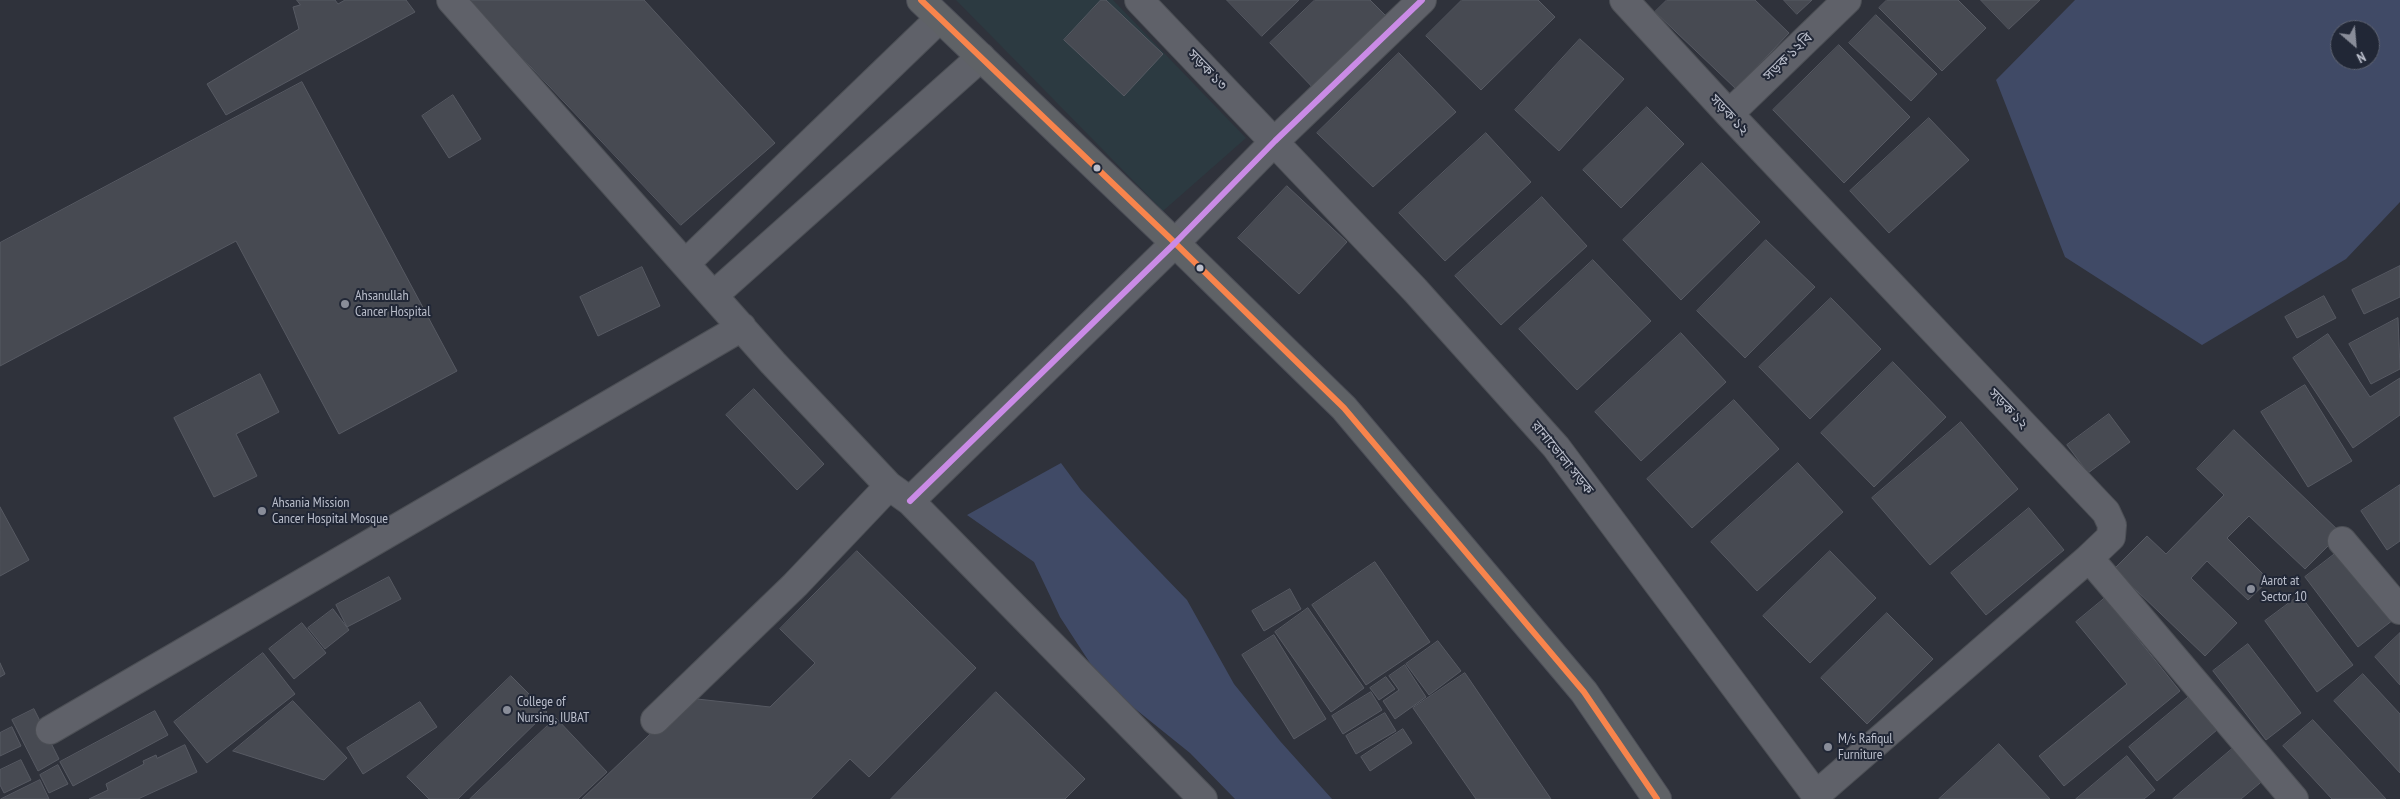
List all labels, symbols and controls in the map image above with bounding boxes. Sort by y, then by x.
north arrow [2330,20,2380,70]
street label: সড়ক ১২বি [1760,30,1816,84]
street label: সড়ক ১৩ [1184,46,1230,94]
text: N [2354,48,2369,67]
street label: সড়ক ১২ [1706,91,1752,139]
unlabelled marker [1092,163,1102,173]
unlabelled marker [1195,263,1205,273]
place label: Ahsanullah Cancer Hospital [355,288,430,321]
marker: Ahsanullah Cancer Hospital [339,298,351,310]
street label: সড়ক ১২ [1985,385,2031,433]
street label: রানাভোলা সড়ক [1527,418,1597,498]
place label: Ahsania Mission Cancer Hospital Mosque [272,495,388,528]
marker: Ahsania Mission Cancer Hospital Mosque [256,505,268,517]
place label: Aarot at Sector 10 [2261,573,2307,606]
marker: Aarot at Sector 10 [2245,583,2257,595]
place label: College of Nursing, IUBAT [517,694,589,726]
marker: College of Nursing, IUBAT [501,704,513,716]
place label: M/s Rafiqul Furniture [1838,731,1893,764]
marker: M/s Rafiqul Furniture [1822,741,1834,753]

